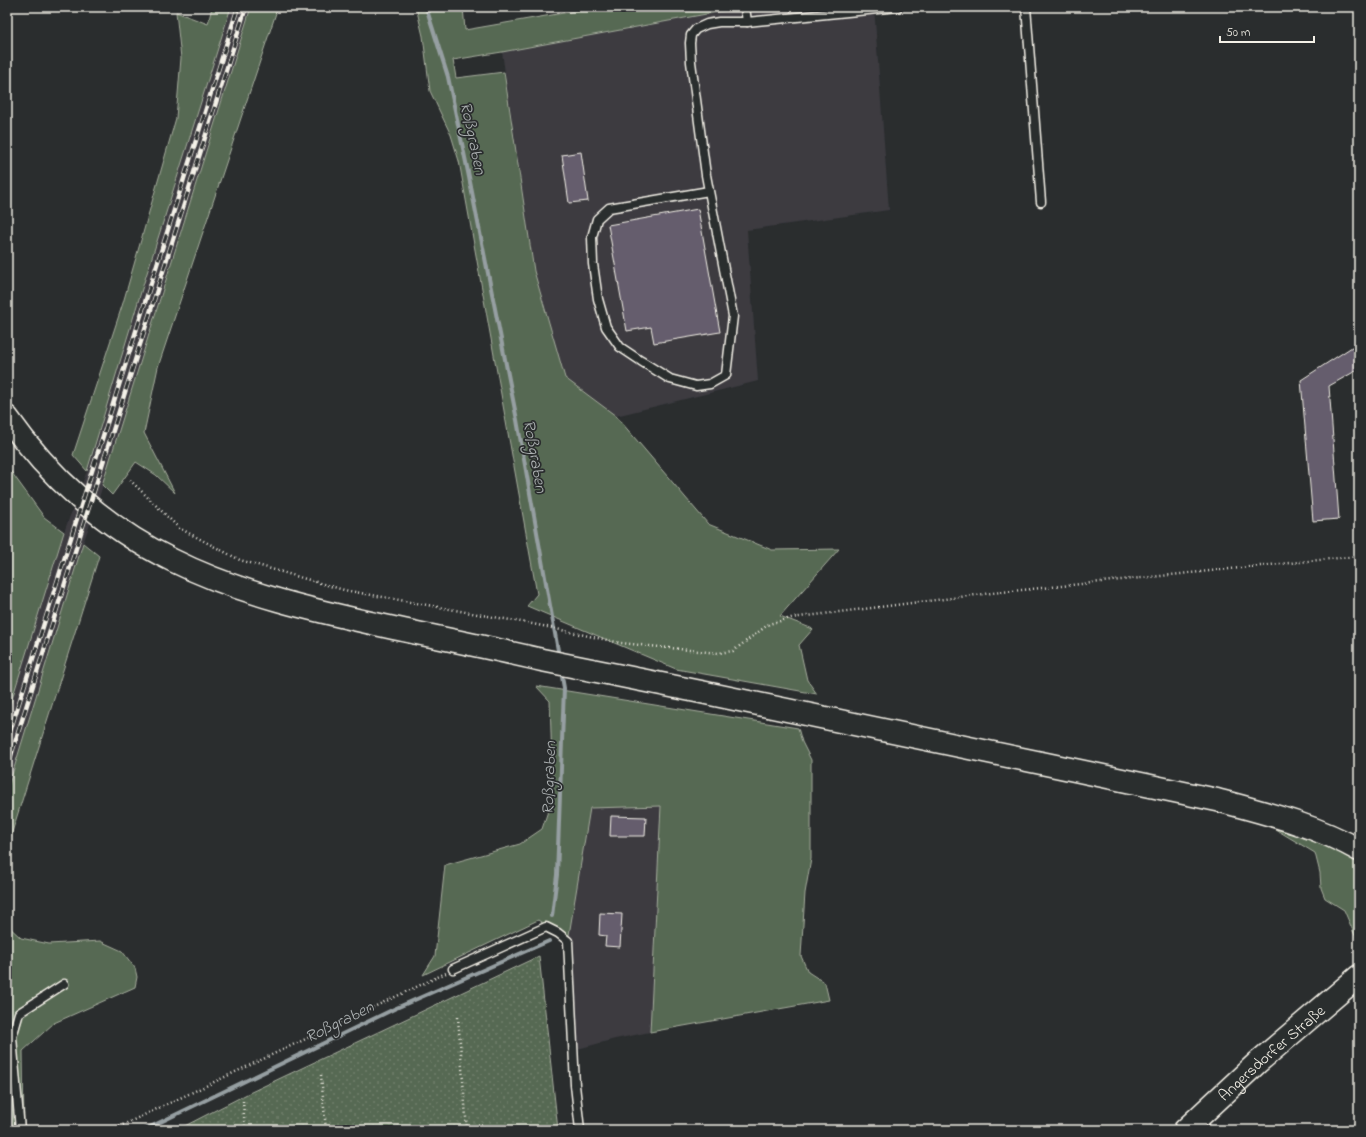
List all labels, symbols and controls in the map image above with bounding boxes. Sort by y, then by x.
scale bar [1220,18,1314,44]
text: 50 m [1226,24,1250,42]
water label: Roßgraben [452,100,493,178]
water label: Roßgraben [515,418,553,495]
water label: Roßgraben [536,740,564,815]
water label: Roßgraben [301,995,379,1051]
street label: Angersdorfer Straße [1213,999,1332,1108]

